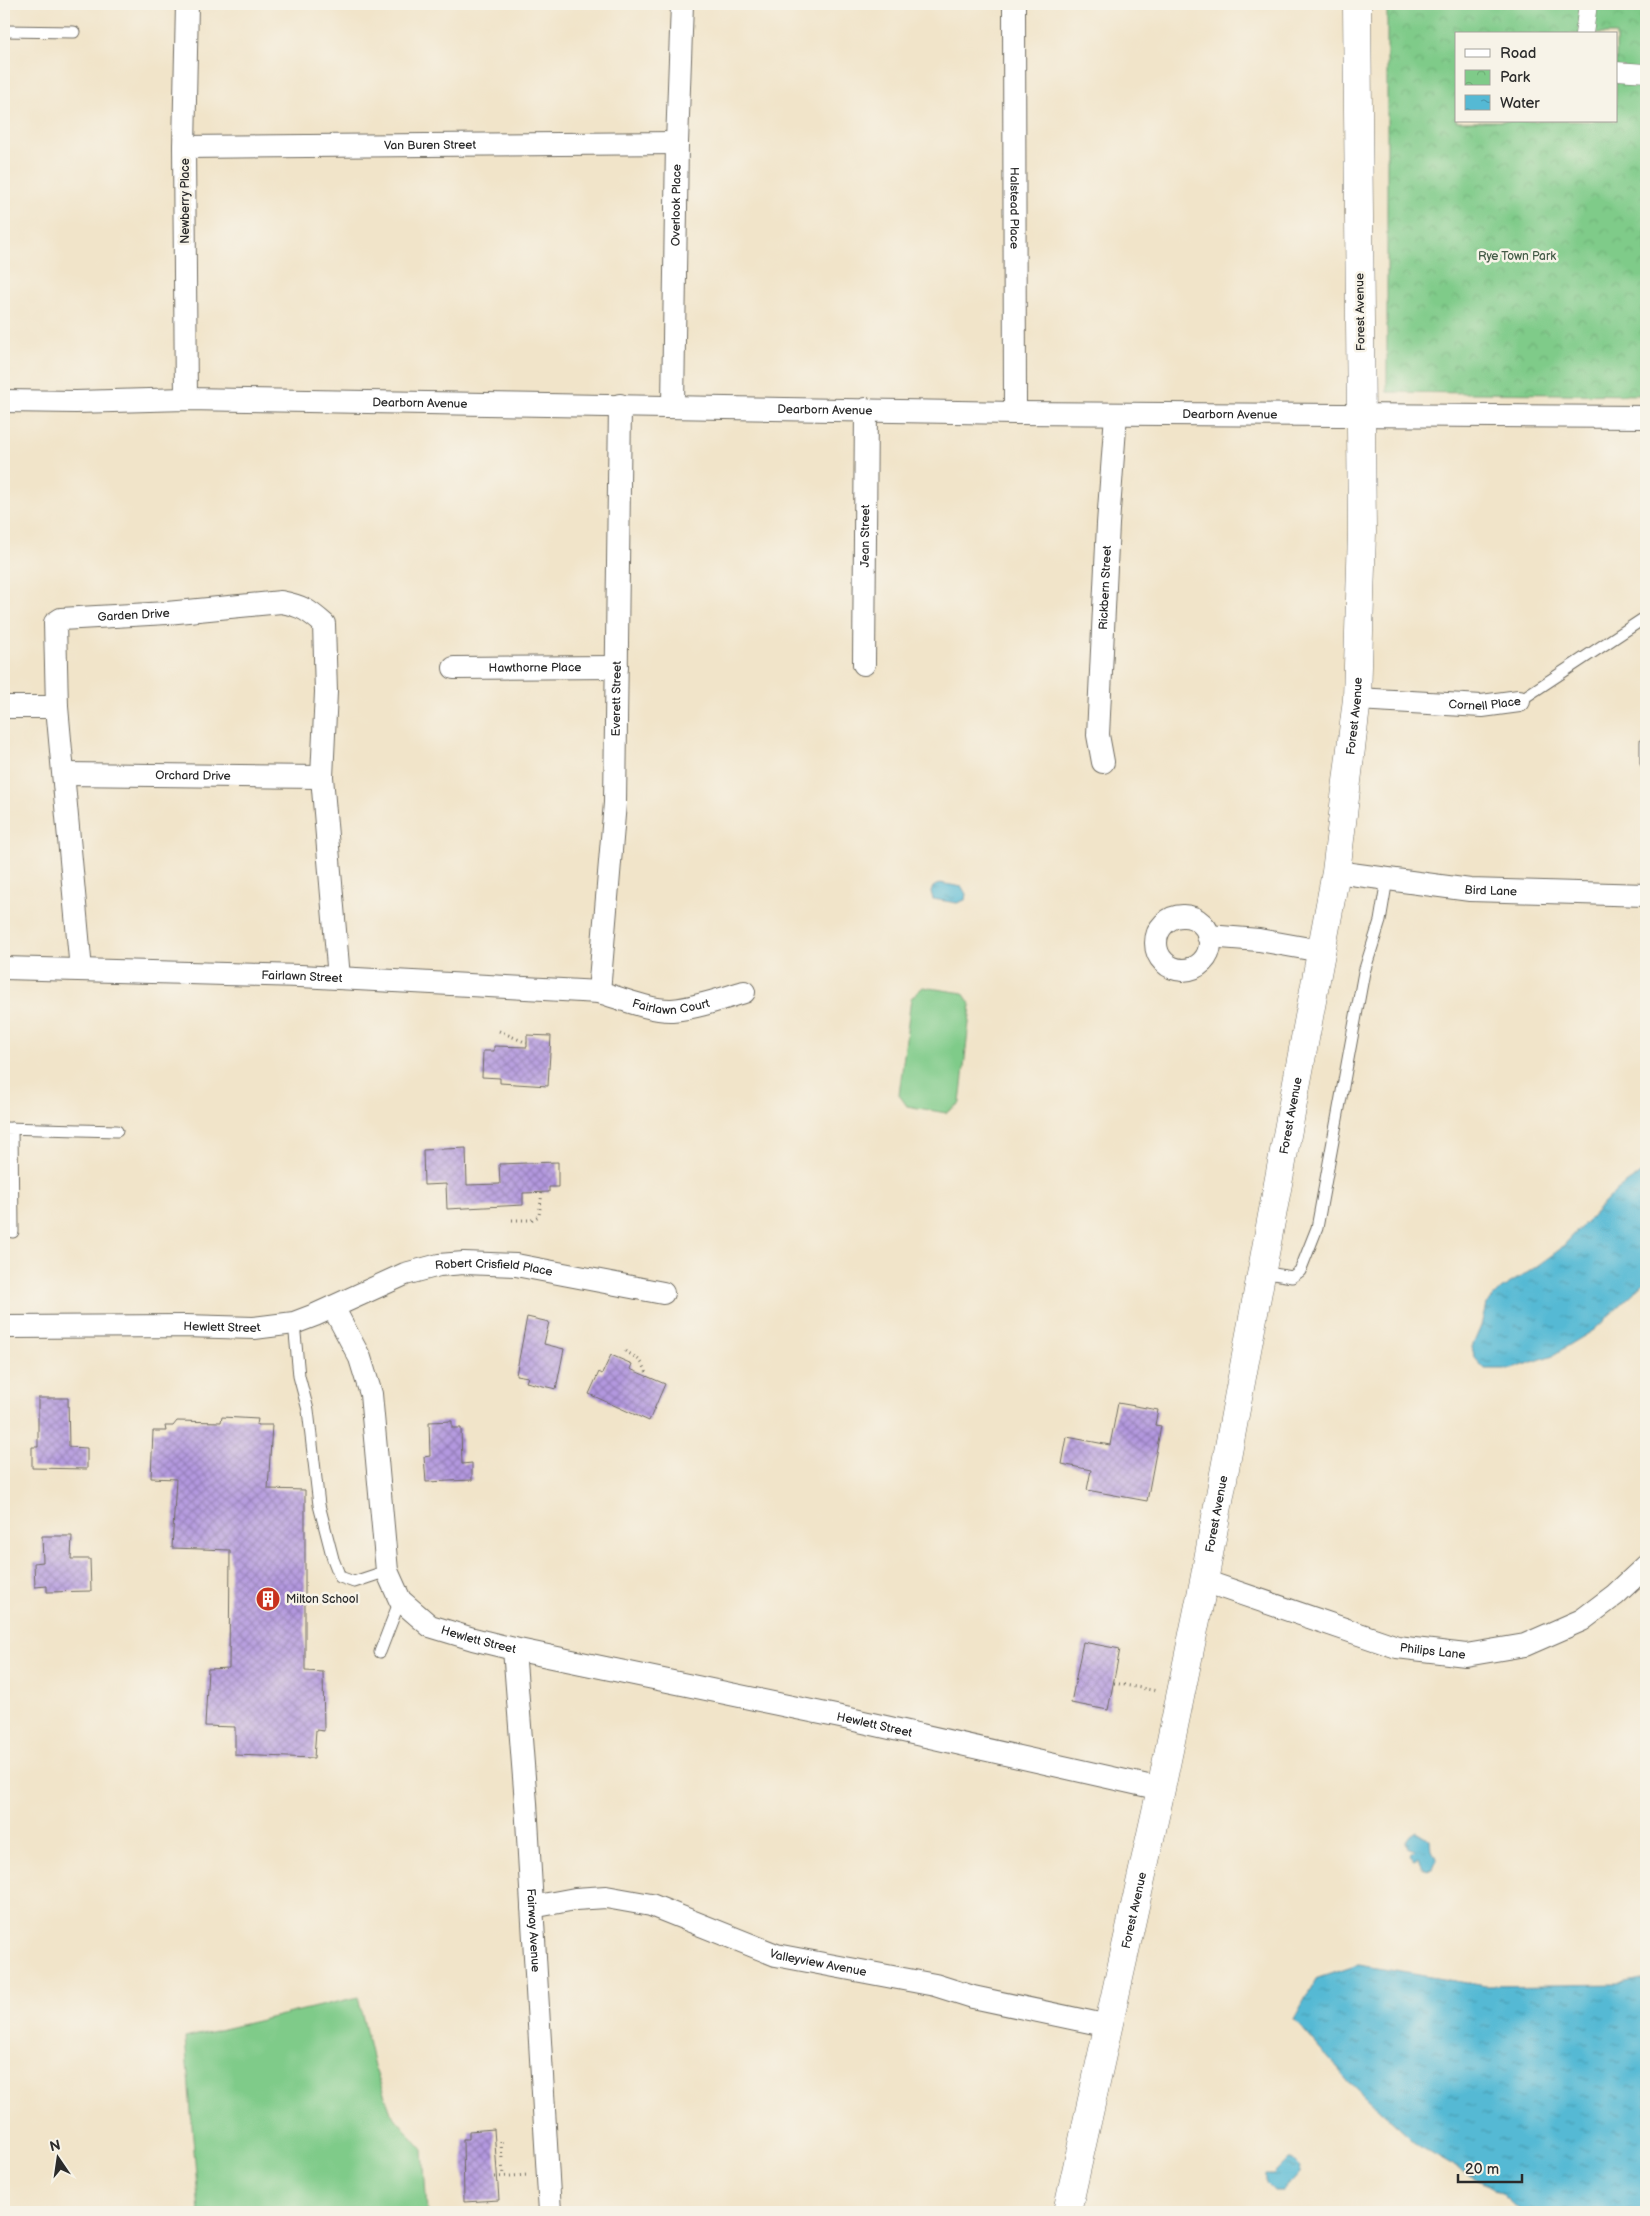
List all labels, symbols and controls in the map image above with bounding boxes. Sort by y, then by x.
legend [1455,32,1618,122]
text: Road [1500,44,1536,63]
text: Park [1500,68,1531,87]
text: Water [1500,94,1540,113]
street label: Van Buren Street [384,138,476,153]
street label: Newberry Place [178,158,193,244]
street label: Overlook Place [668,164,685,246]
street label: Halstead Place [1006,167,1022,249]
park label: Rye Town Park [1478,249,1556,264]
street label: Forest Avenue [1352,273,1369,351]
street label: Dearborn Avenue [372,395,468,412]
street label: Dearborn Avenue [777,402,873,419]
street label: Dearborn Avenue [1182,407,1277,423]
street label: Jean Street [858,504,873,567]
street label: Rickbern Street [1096,545,1115,630]
street label: Garden Drive [97,606,170,625]
street label: Hawthorne Place [489,660,581,676]
street label: Everett Street [609,661,625,736]
street label: Forest Avenue [1343,677,1366,756]
street label: Cornell Place [1448,694,1522,714]
street label: Orchard Drive [155,768,231,784]
street label: Bird Lane [1464,882,1517,899]
street label: Fairlawn Street [261,968,343,986]
street label: Fairlawn Court [630,996,712,1018]
street label: Forest Avenue [1277,1076,1306,1156]
street label: Robert Crisfield Place [434,1256,554,1280]
street label: Hewlett Street [183,1319,262,1336]
street label: Forest Avenue [1202,1474,1232,1554]
building icon: Milton School [255,1586,281,1612]
place label: Milton School [286,1592,358,1607]
street label: Hewlett Street [439,1623,518,1657]
street label: Philips Lane [1399,1640,1466,1663]
street label: Hewlett Street [835,1709,914,1741]
street label: Forest Avenue [1119,1871,1150,1950]
street label: Fairway Avenue [523,1888,543,1973]
street label: Valleyview Avenue [767,1946,868,1980]
north arrow [32,2134,82,2184]
text: N [48,2136,62,2155]
scale bar [1458,2151,1521,2183]
text: 20 m [1465,2160,1499,2179]

